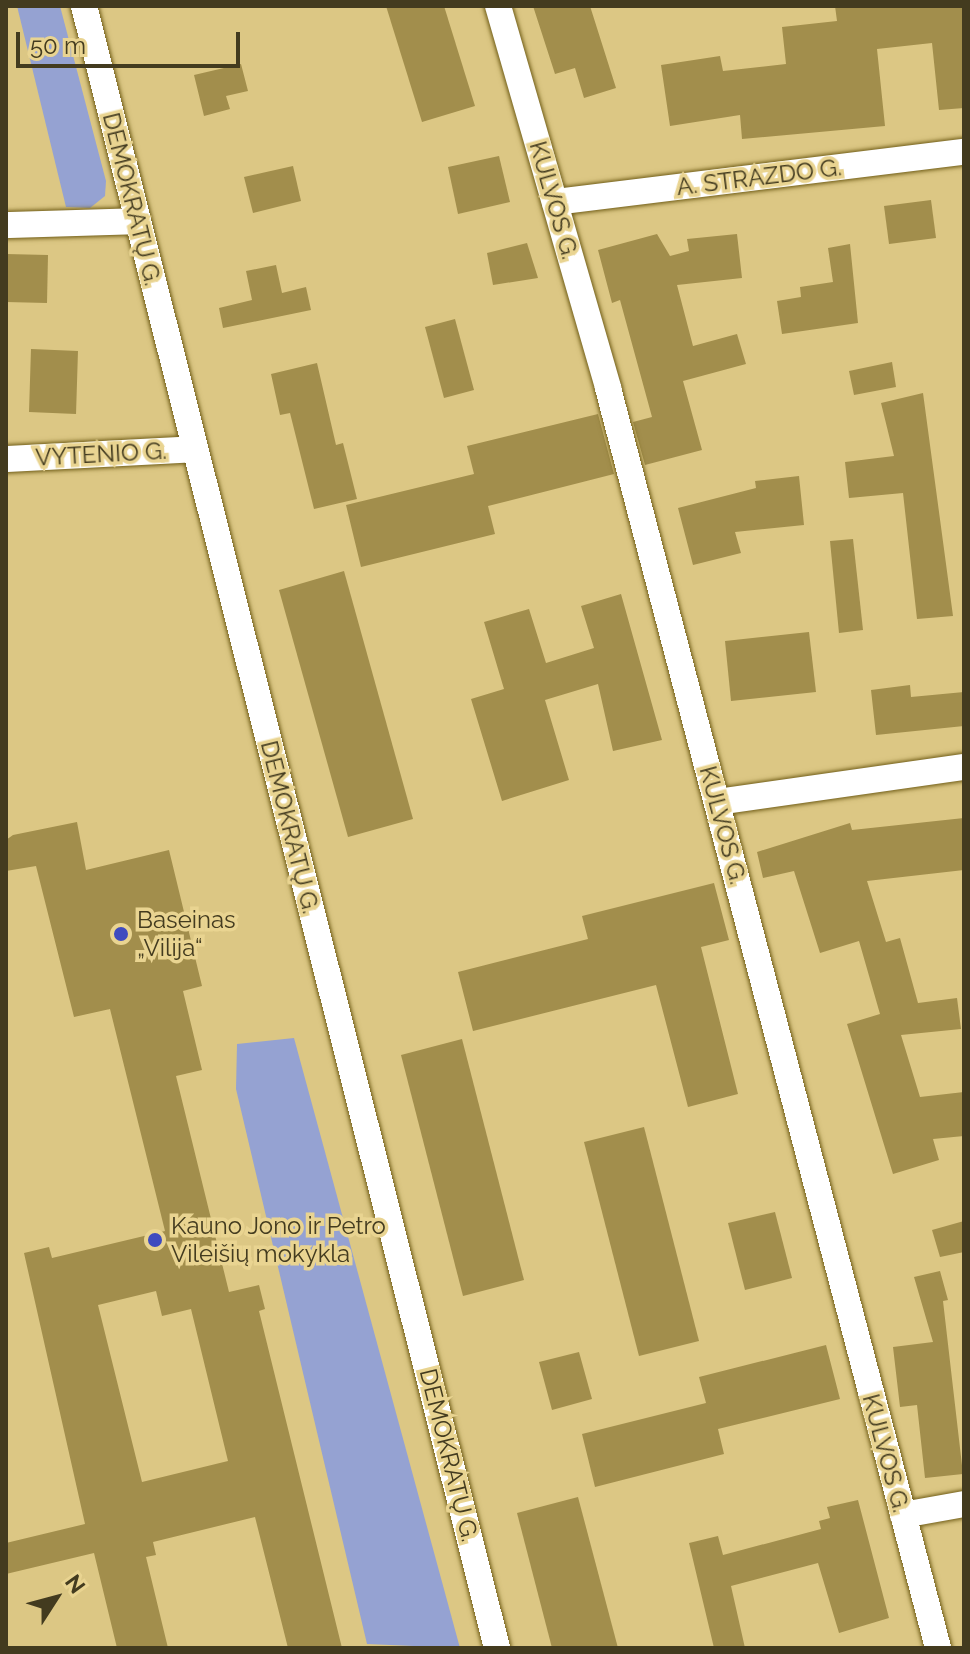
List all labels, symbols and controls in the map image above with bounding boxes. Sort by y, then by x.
scale bar [20,16,244,66]
text: 50 m [30,31,86,60]
street label: DEMOKRATŲ G. [97,110,167,288]
street label: KULVOS G. [523,138,585,262]
street label: A. STRAZDO G. [675,153,843,201]
street label: VYTENIO G. [35,436,167,472]
street label: DEMOKRATŲ G. [255,738,325,916]
street label: KULVOS G. [693,763,753,887]
place label: Baseinas „Vilija“ [137,906,236,962]
marker: Baseinas „Vilija“ [112,925,130,943]
place label: Kauno Jono ir Petro Vileišių mokykla [171,1212,387,1268]
marker: Kauno Jono ir Petro Vileišių mokykla [146,1231,164,1249]
street label: DEMOKRATŲ G. [414,1366,484,1544]
street label: KULVOS G. [856,1391,916,1515]
north arrow [16,1558,96,1638]
text: N [60,1569,91,1598]

